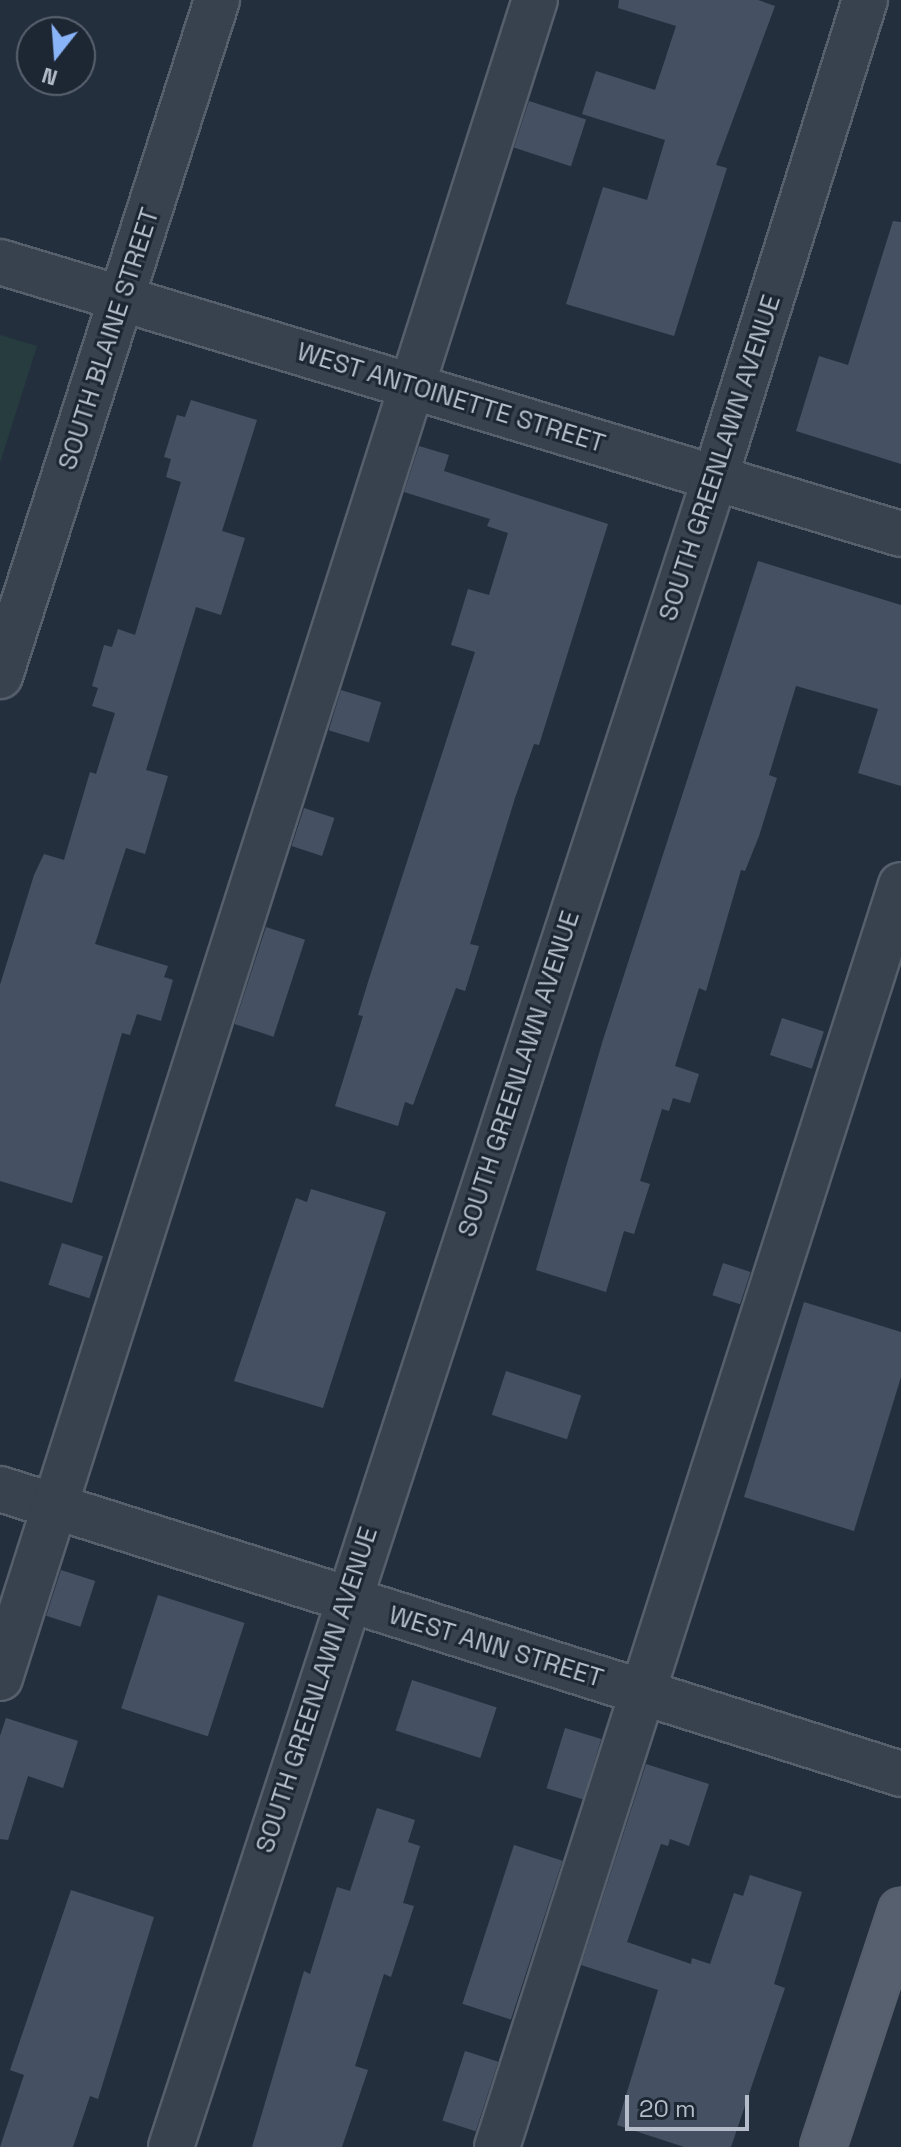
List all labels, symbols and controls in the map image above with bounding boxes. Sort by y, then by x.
north arrow [16,16,96,96]
text: N [38,61,61,93]
street label: SOUTH BLAINE STREET [52,204,166,474]
street label: SOUTH GREENLAWN AVENUE [652,291,788,625]
street label: WEST ANTOINETTE STREET [293,336,609,460]
street label: SOUTH GREENLAWN AVENUE [451,907,587,1241]
street label: SOUTH GREENLAWN AVENUE [249,1523,385,1857]
street label: WEST ANN STREET [385,1599,607,1695]
scale bar [629,2079,753,2129]
text: 20 m [639,2093,696,2124]

